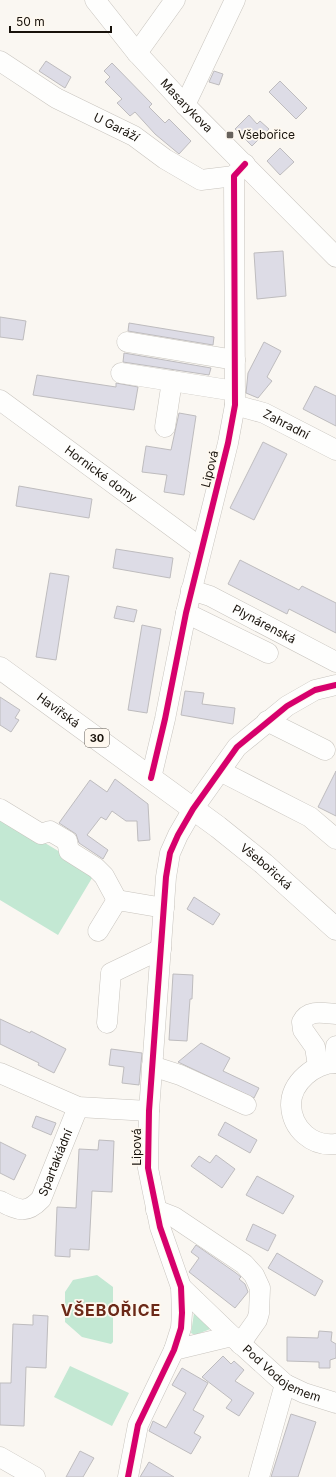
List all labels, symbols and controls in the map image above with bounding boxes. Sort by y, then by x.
scale bar [10,8,111,34]
text: 50 m [16,14,45,29]
street label: Masarykova [158,75,216,136]
street label: U Garáží [91,109,142,144]
place label: Všebořice [238,127,295,142]
marker: Všebořice [225,130,235,140]
street label: Zahradní [261,406,312,442]
street label: Hornické domy [62,442,140,505]
street label: Lipová [198,449,221,489]
street label: Plynárenská [230,601,299,647]
street label: Havířská [34,689,83,731]
road number: 30 [85,729,109,747]
street label: Všebořická [237,840,295,893]
street label: Spartakiádní [35,1127,75,1198]
street label: Lipová [129,1128,144,1166]
district label: VŠEBOŘICE [61,1300,161,1320]
street label: Pod Vodojemem [240,1341,323,1405]

